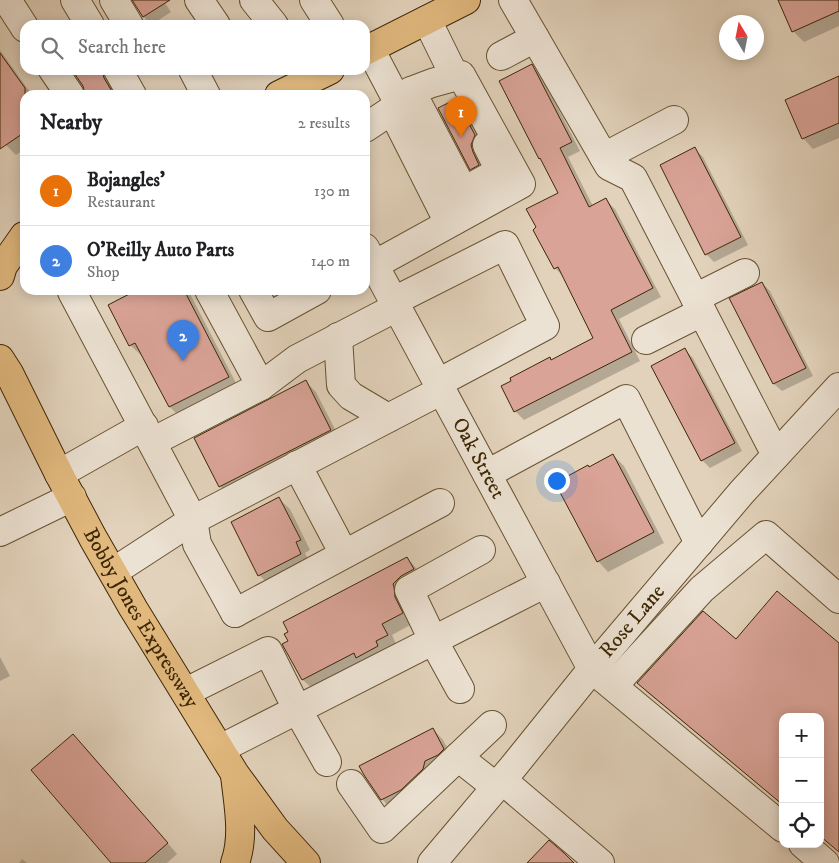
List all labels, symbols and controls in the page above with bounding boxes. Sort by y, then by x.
north arrow [719,15,764,60]
search box [20,20,370,75]
icon: search [38,34,66,62]
text: Search here [78,36,166,59]
pin: 1 [445,96,477,137]
text: Nearby [40,110,102,136]
text: 2 results [298,113,350,133]
text: Bojangles' [87,169,165,192]
text: 1 [53,181,59,201]
text: 130 m [314,181,350,201]
text: Restaurant [87,192,155,212]
text: O'Reilly Auto Parts [87,239,234,262]
text: 2 [52,251,60,271]
text: 140 m [311,251,350,271]
text: Shop [87,262,120,282]
pin: 2 [167,320,199,361]
street label: Oak Street [446,413,511,504]
your location [544,468,570,494]
street label: Bobby Jones Expressway [77,523,205,714]
street label: Rose Lane [594,579,671,663]
map controls [779,713,824,848]
button: + [779,713,824,758]
button: − [779,758,824,803]
button: locate [779,803,824,848]

